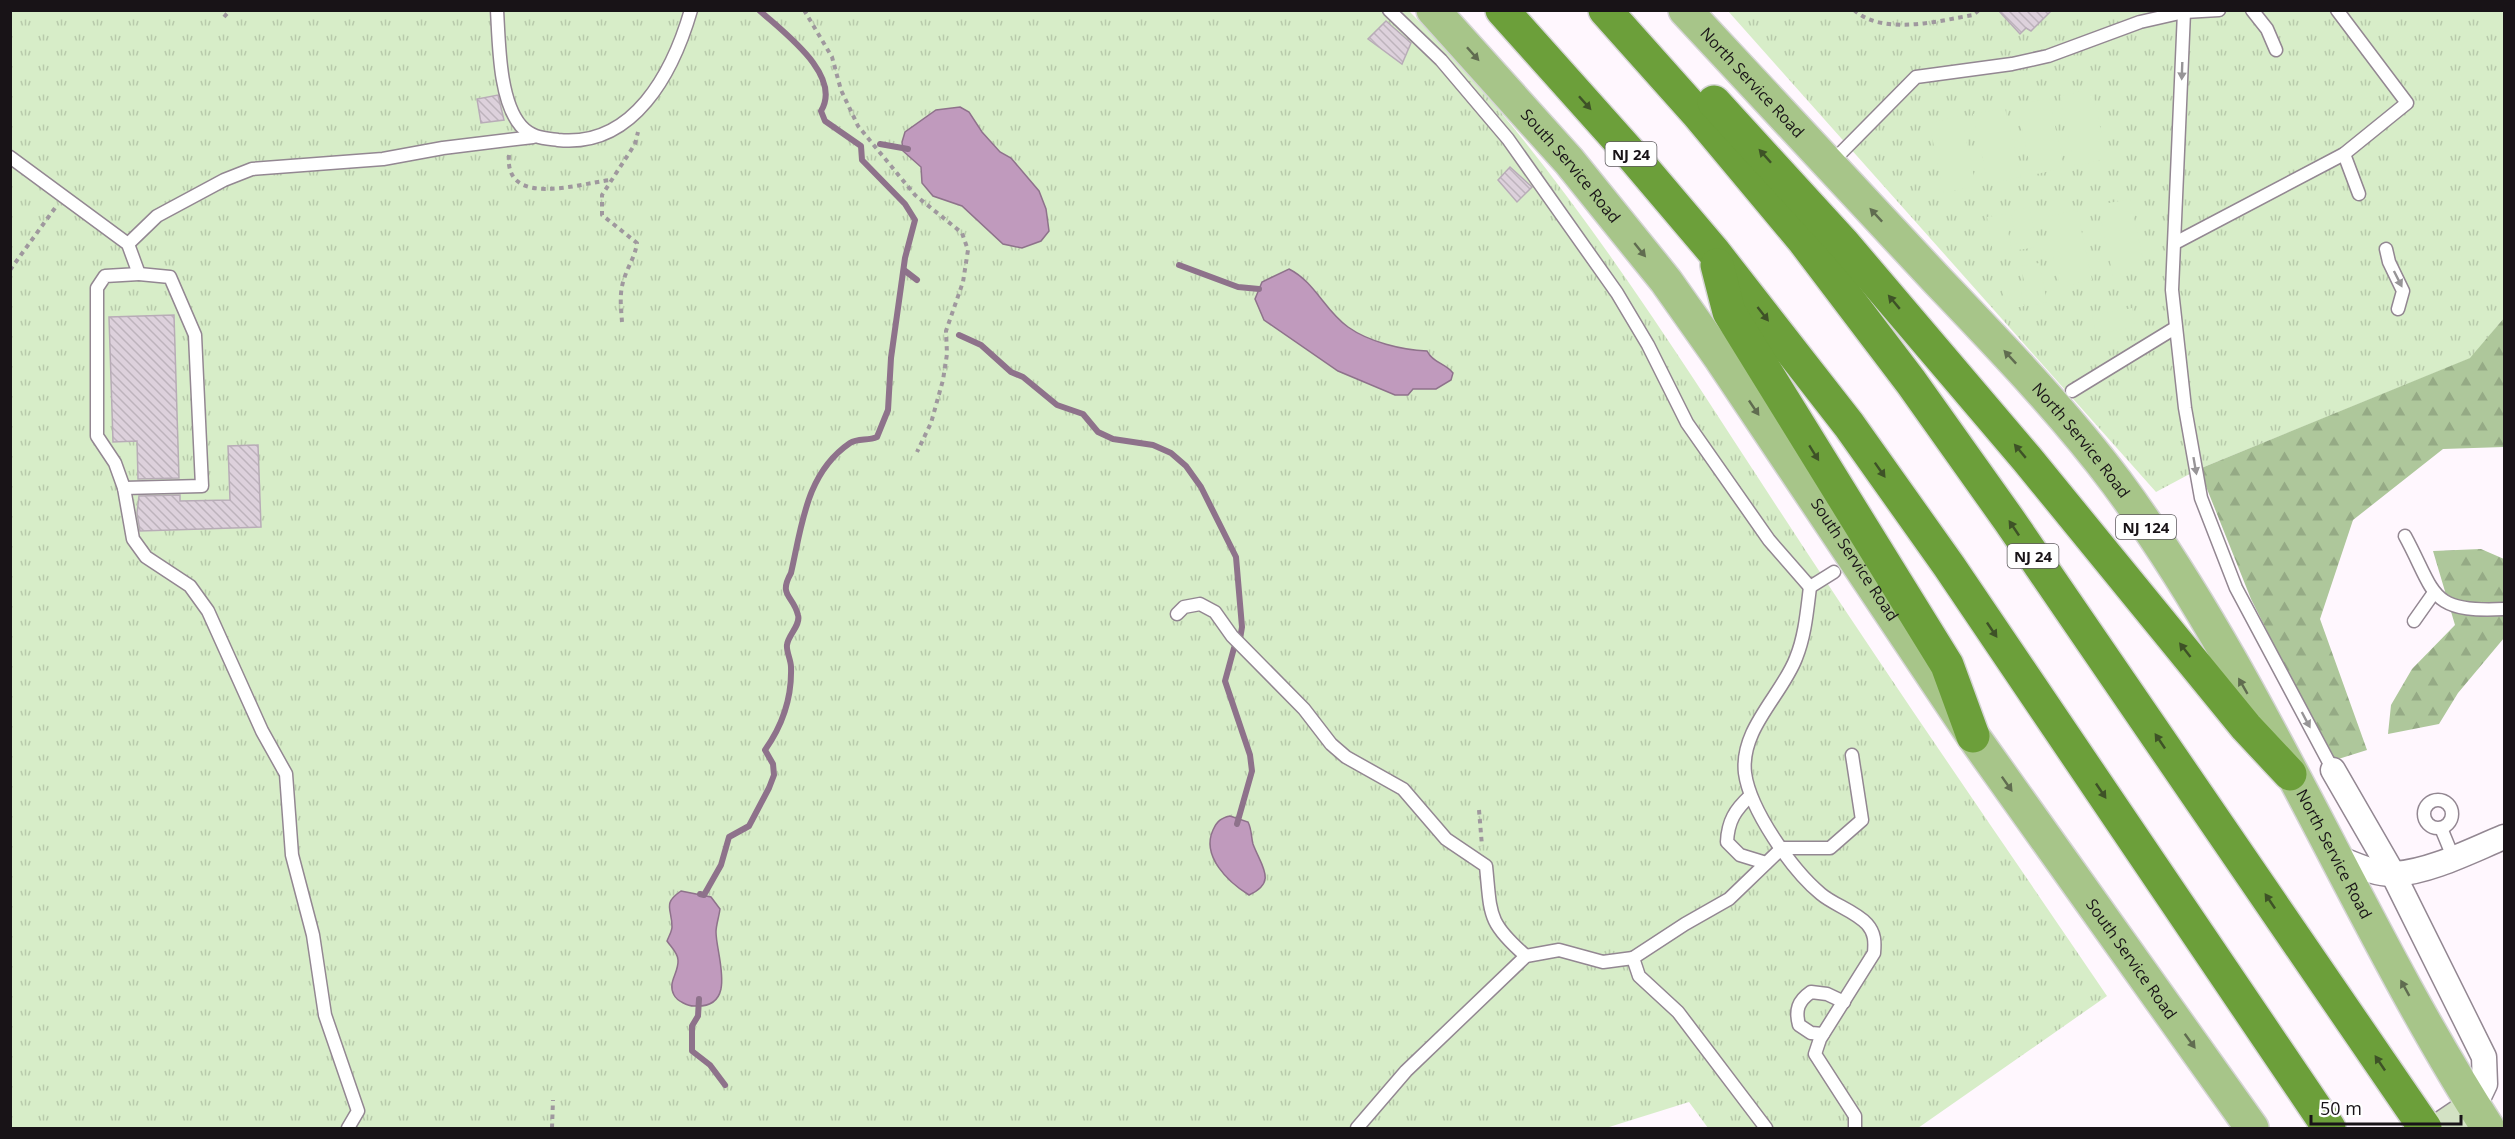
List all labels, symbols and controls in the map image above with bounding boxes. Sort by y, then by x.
street label: North Service Road [1696,23,1809,142]
one-way arrow [1466,46,1479,61]
one-way arrow [2177,61,2186,80]
one-way arrow [1578,95,1591,110]
street label: South Service Road [1516,104,1626,227]
road number: NJ 24 [1606,142,1656,166]
one-way arrow [1759,149,1772,164]
one-way arrow [1869,207,1883,222]
one-way arrow [1634,242,1646,257]
one-way arrow [2392,270,2402,288]
one-way arrow [1888,295,1901,310]
one-way arrow [1756,307,1768,322]
one-way arrow [2003,350,2017,364]
street label: North Service Road [2027,378,2135,502]
one-way arrow [1748,400,1759,416]
one-way arrow [2014,443,2027,459]
one-way arrow [1809,445,1820,461]
one-way arrow [2191,457,2200,476]
one-way arrow [1874,461,1886,477]
street label: South Service Road [1806,494,1904,625]
road number: NJ 124 [2116,515,2176,539]
one-way arrow [2008,520,2020,536]
road number: NJ 24 [2008,544,2058,568]
one-way arrow [1986,621,1998,637]
one-way arrow [2178,642,2191,658]
one-way arrow [2238,678,2248,695]
one-way arrow [2301,712,2311,729]
one-way arrow [2154,733,2166,749]
one-way arrow [2001,775,2013,791]
one-way arrow [2095,783,2107,799]
street label: North Service Road [2291,785,2377,922]
one-way arrow [2265,893,2276,910]
street label: South Service Road [2081,894,2182,1024]
one-way arrow [2400,979,2410,996]
one-way arrow [2184,1032,2196,1048]
one-way arrow [2374,1055,2386,1071]
scale bar [2311,1088,2461,1126]
text: 50 m [2320,1096,2362,1120]

